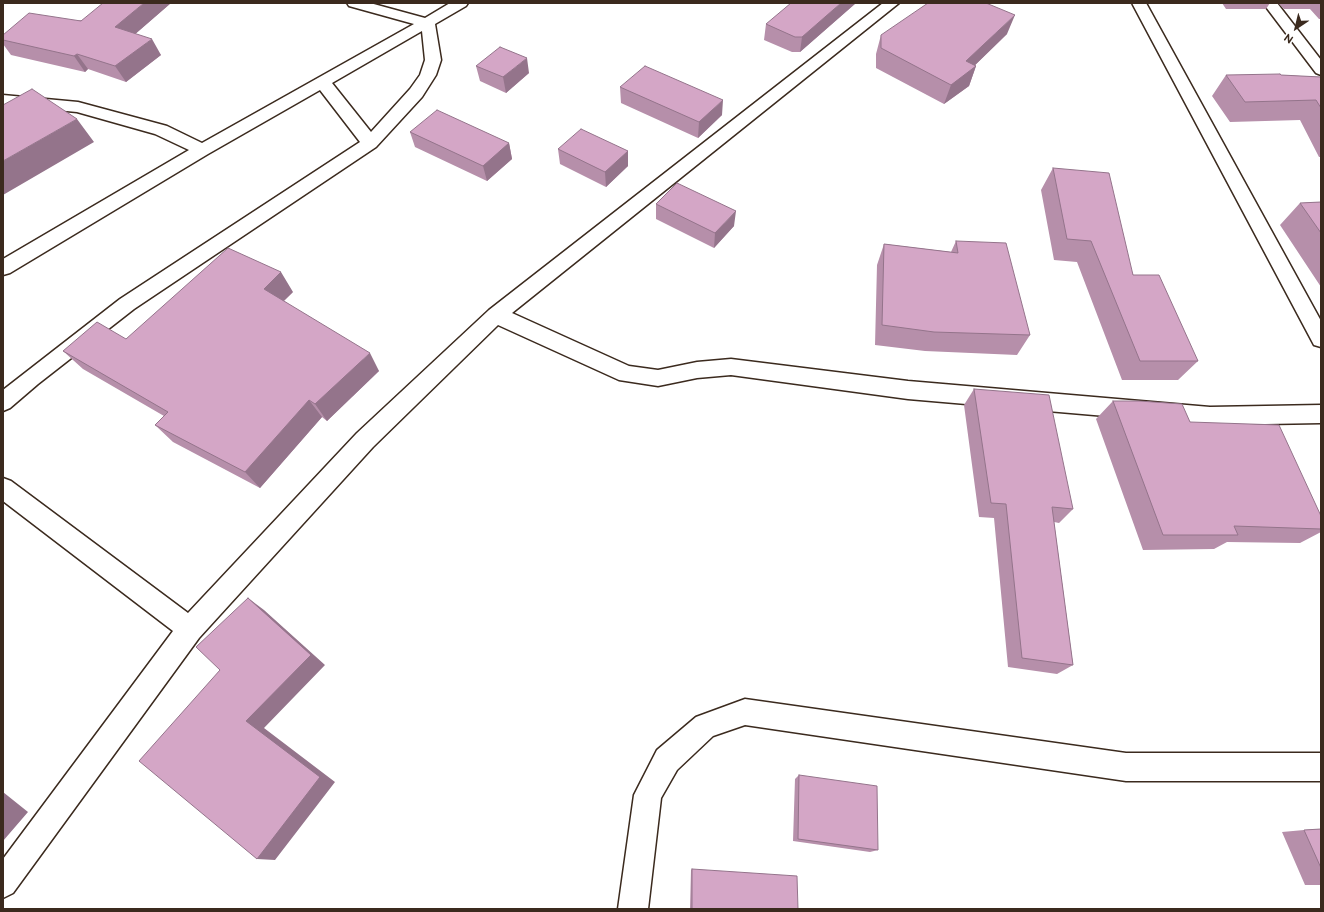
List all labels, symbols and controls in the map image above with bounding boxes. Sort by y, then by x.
north arrow [1276,8,1316,48]
text: N [1282,31,1296,46]

